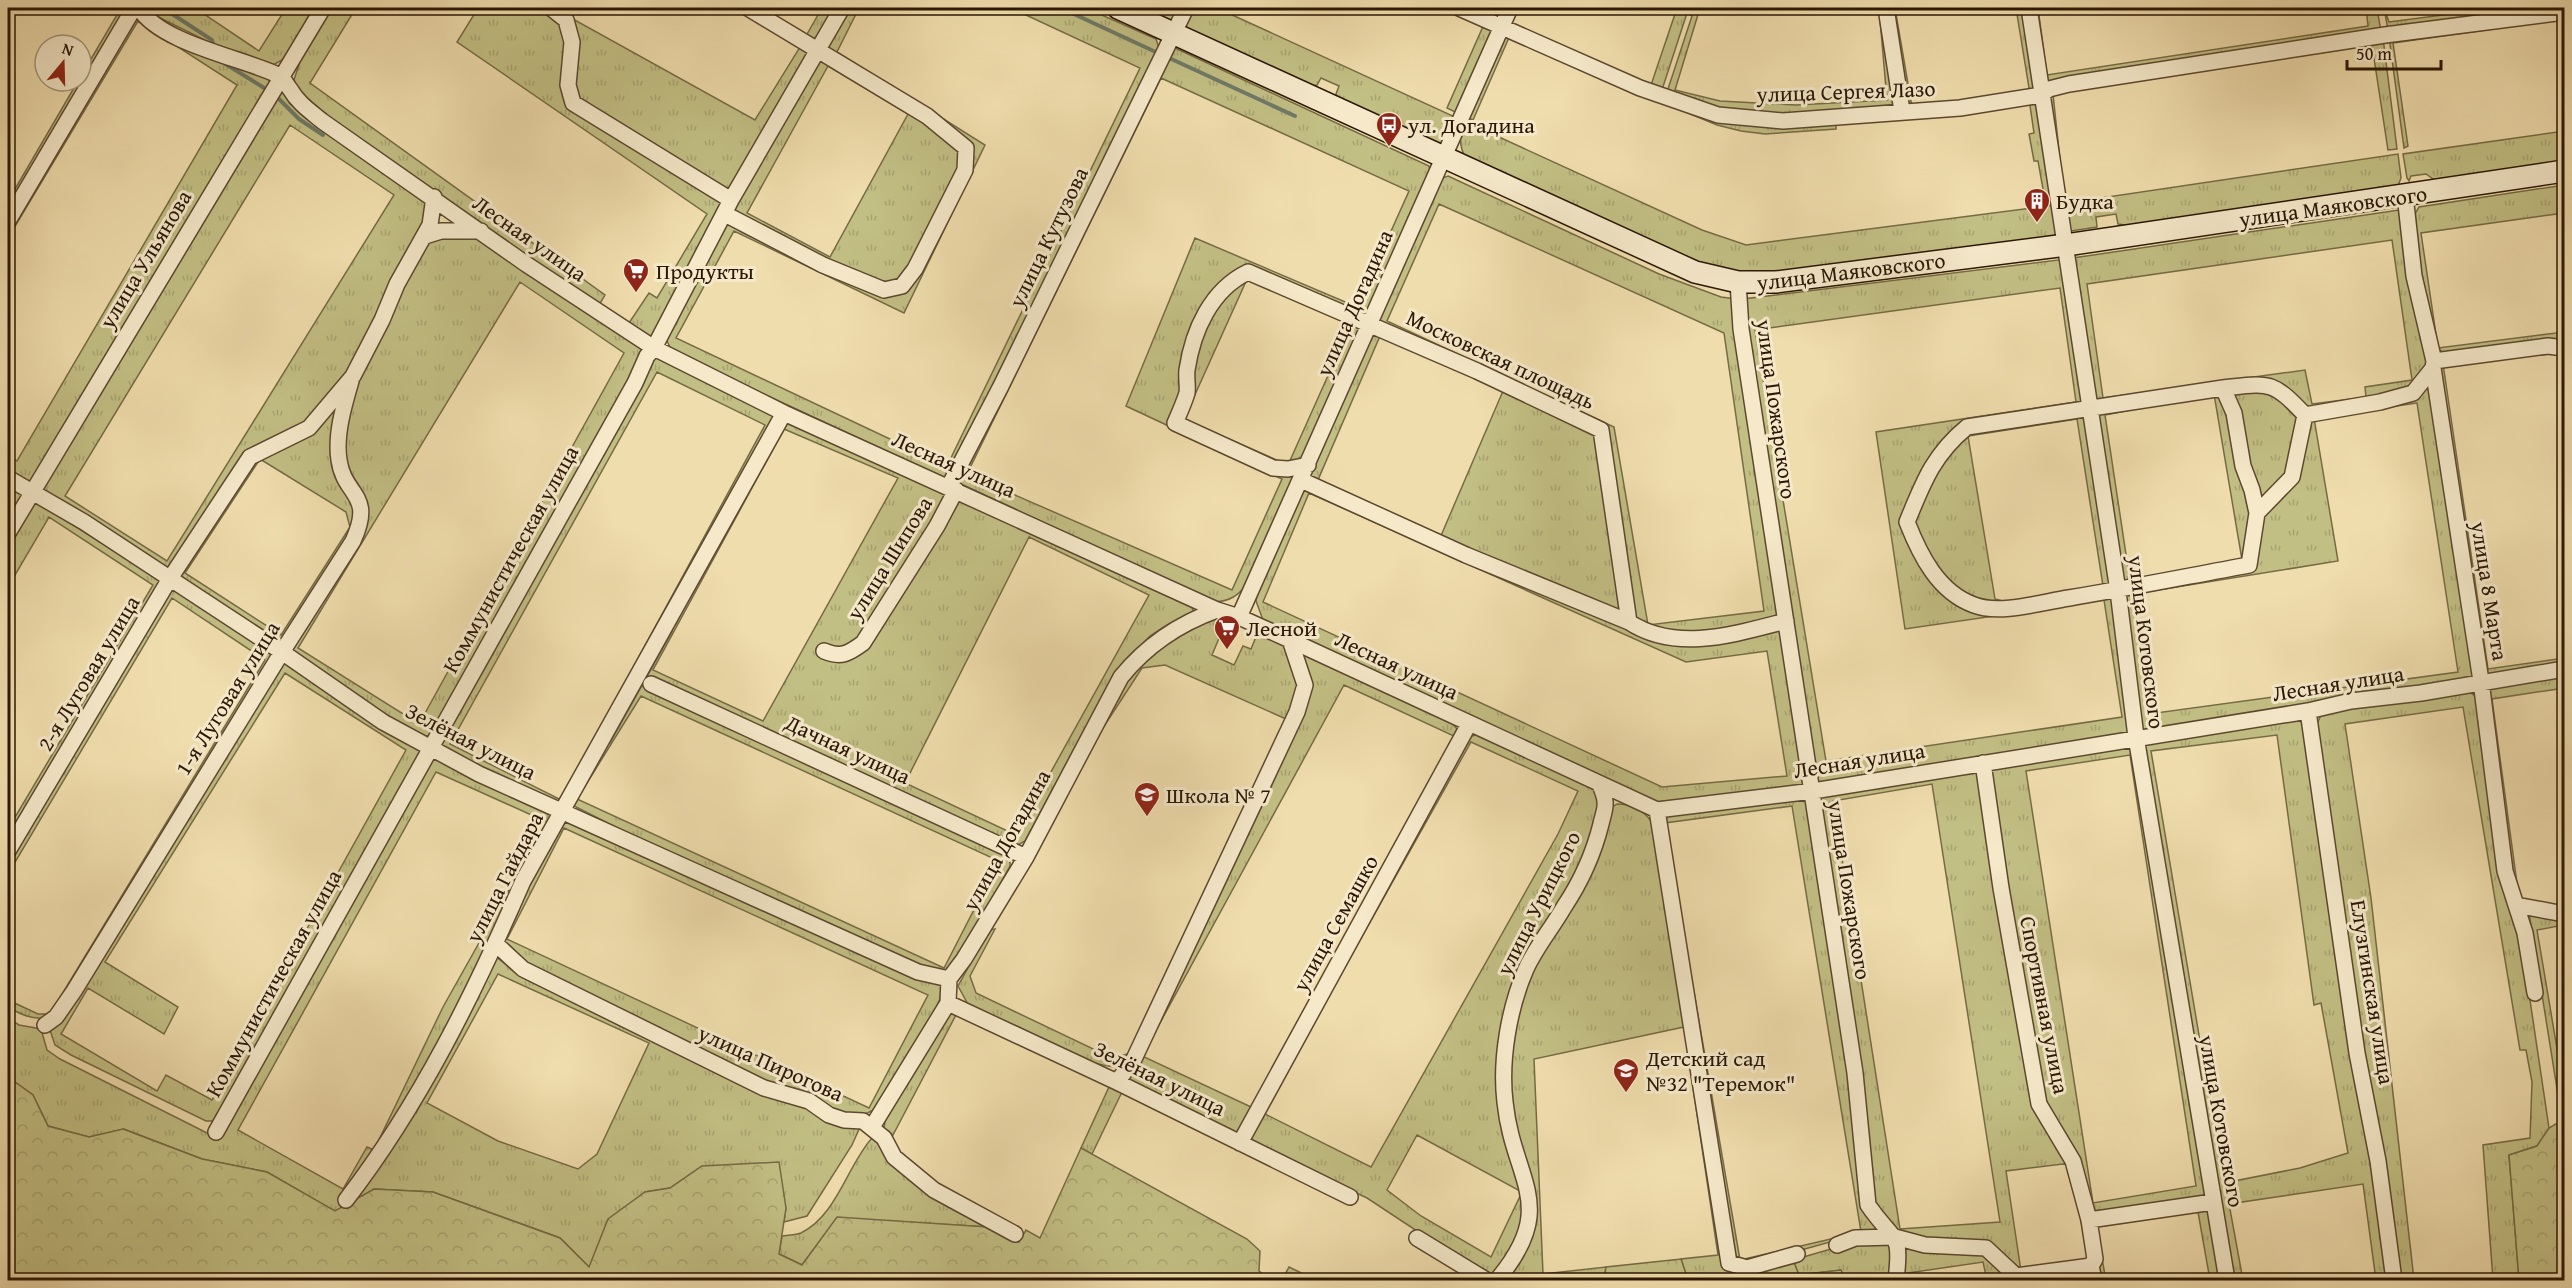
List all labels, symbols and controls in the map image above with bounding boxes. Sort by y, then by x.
north arrow [33,33,93,93]
scale bar [2347,33,2442,71]
text: N [59,36,77,62]
text: 50 m [2356,40,2392,67]
street label: улица Сергея Лазо [1755,72,1936,110]
place label: ул. Догадина [1407,109,1535,141]
bus stop icon: ул. Догадина [1374,110,1404,148]
street label: улица Кутузова [1000,161,1096,314]
street label: улица Маяковского [2236,177,2429,235]
street label: улица Ульянова [90,183,199,335]
place label: Будка [2056,185,2114,217]
building icon: Будка [2022,186,2052,224]
street label: Лесная улица [466,187,594,289]
street label: улица Догадина [1307,224,1401,382]
street label: улица Маяковского [1754,244,1947,299]
place label: Продукты [656,255,754,287]
supermarket icon: Продукты [621,256,651,294]
street label: Московская площадь [1401,301,1601,417]
street label: улица Пожарского [1748,316,1805,501]
street label: Лесная улица [887,422,1022,506]
street label: Коммунистическая улица [434,439,586,679]
street label: улица Шипова [838,489,940,627]
street label: улица 8 Марта [2463,518,2517,663]
street label: улица Котовского [2120,552,2174,731]
street label: 2-я Луговая улица [29,589,147,757]
place label: Лесной [1246,612,1317,644]
supermarket icon: Лесной [1212,613,1242,651]
street label: 1-я Луговая улица [167,614,288,781]
street label: Лесная улица [1330,622,1464,708]
street label: Лесная улица [2270,657,2407,709]
street label: Зелёная улица [400,694,542,788]
street label: Дачная улица [779,706,916,792]
street label: Лесная улица [1791,734,1928,786]
street label: улица Догадина [953,763,1058,918]
place label: Школа № 7 [1166,779,1271,811]
school or university icon: Школа № 7 [1132,780,1162,818]
street label: улица Пожарского [1820,797,1880,982]
street label: улица Гайдара [457,805,551,949]
street label: улица Урицкого [1487,825,1588,982]
street label: улица Семашко [1284,849,1386,998]
street label: Коммунистическая улица [197,863,349,1103]
street label: Елузгинская улица [2343,898,2403,1087]
street label: Спортивная улица [2012,913,2078,1097]
street label: улица Пирогова [692,1016,849,1110]
street label: улица Котовского [2191,1031,2253,1210]
street label: Зелёная улица [1089,1032,1232,1124]
place label: Детский сад №32 "Теремок" [1645,1042,1795,1099]
school or university icon: Детский сад №32 "Теремок" [1611,1056,1641,1094]

